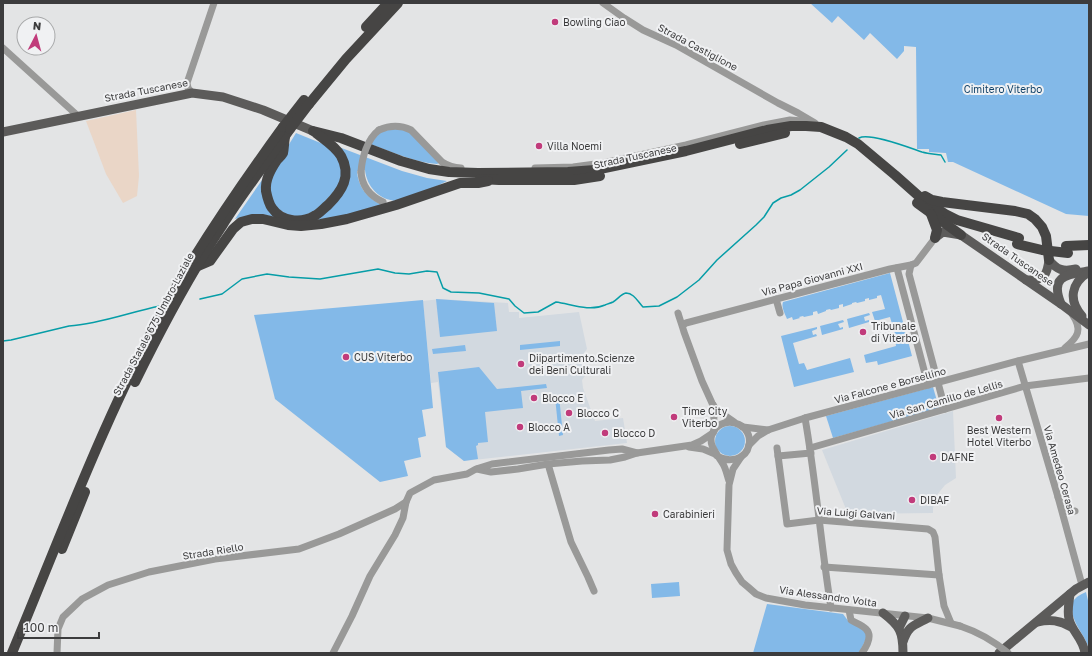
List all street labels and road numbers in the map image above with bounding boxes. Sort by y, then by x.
street label: Strada Castiglione [656,21,740,73]
street label: Strada Tuscanese [103,76,189,104]
street label: Strada Tuscanese [592,141,678,171]
street label: Strada Tuscanese [980,230,1056,288]
street label: Strada Statale 675 Umbro-Laziale [110,250,196,397]
street label: Via Papa Giovanni XXI [760,260,864,298]
street label: Via Falcone e Borsellino [833,364,947,406]
street label: Via San Camillo de Lellis [888,377,1004,421]
street label: Via Amedeo Cerasa [1042,424,1078,516]
street label: Via Luigi Galvani [816,504,896,522]
street label: Strada Riello [182,540,244,562]
street label: Via Alessandro Volta [778,583,878,609]

